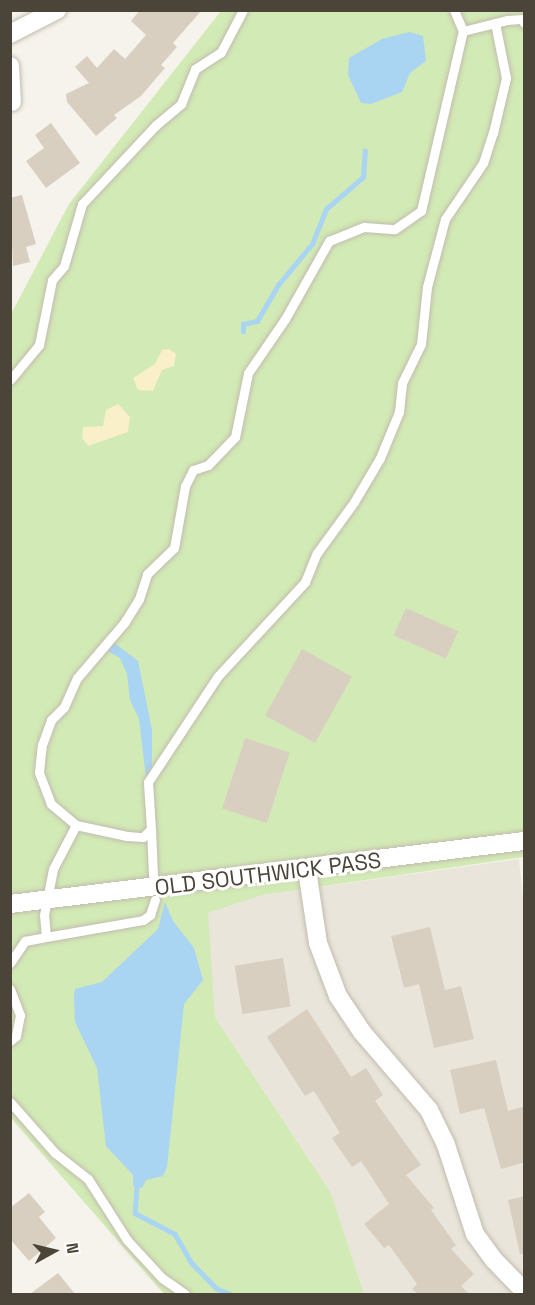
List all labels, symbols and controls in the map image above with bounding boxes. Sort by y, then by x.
street label: OLD SOUTHWICK PASS [153,847,383,901]
north arrow [24,1221,84,1281]
text: N [61,1242,83,1255]

